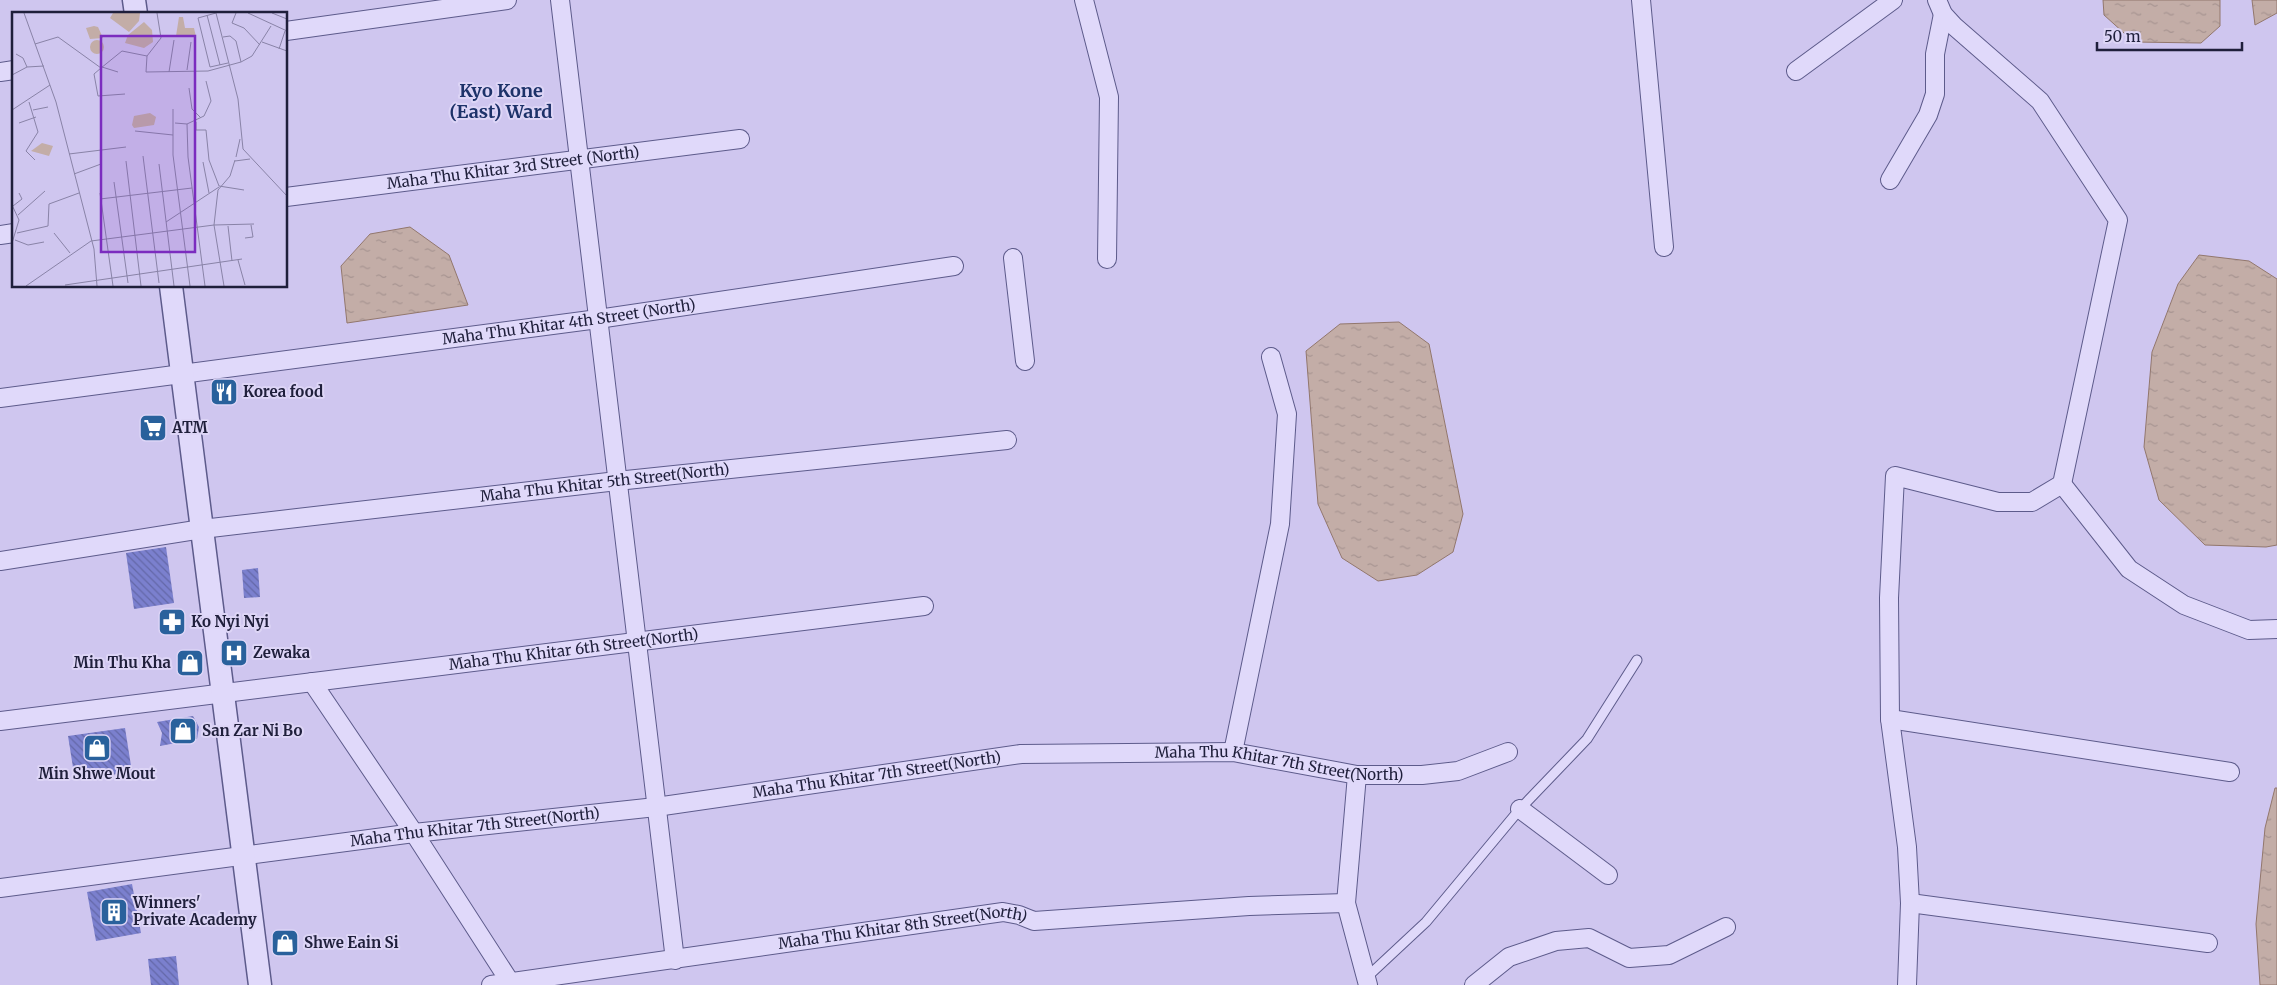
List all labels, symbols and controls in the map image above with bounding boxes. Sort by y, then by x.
inset map [12,12,288,288]
scale bar [2097,20,2242,52]
text: 50 m [2104,27,2141,46]
district label: Kyo Kone (East) Ward [450,79,552,123]
street label: Maha Thu Khitar 3rd Street (North) [386,142,640,193]
street label: Maha Thu Khitar 4th Street (North) [441,295,697,348]
restaurant icon: Korea food [209,377,239,407]
place label: Korea food [243,382,323,401]
supermarket icon: ATM [138,413,168,443]
place label: ATM [171,418,209,437]
street label: Maha Thu Khitar 5th Street(North) [479,459,730,506]
pharmacy icon: Ko Nyi Nyi [157,607,187,637]
place label: Ko Nyi Nyi [191,612,269,631]
street label: Maha Thu Khitar 6th Street(North) [448,624,699,674]
hospital icon: Zewaka [219,638,249,668]
place label: Zewaka [253,643,311,662]
shop icon: Min Thu Kha [175,648,205,678]
place label: Min Thu Kha [74,653,172,672]
shop icon: San Zar Ni Bo [168,716,198,746]
place label: San Zar Ni Bo [202,721,302,740]
shop icon: Min Shwe Mout [82,733,112,763]
street label: Maha Thu Khitar 7th Street(North) [1155,742,1403,784]
street label: Maha Thu Khitar 7th Street(North) [751,747,1002,802]
place label: Min Shwe Mout [39,764,155,783]
street label: Maha Thu Khitar 7th Street(North) [349,803,601,850]
place label: Winners' Private Academy [132,893,257,929]
building icon: Winners' Private Academy [99,897,129,927]
street label: Maha Thu Khitar 8th Street(North) [777,902,1030,953]
shop icon: Shwe Eain Si [270,928,300,958]
place label: Shwe Eain Si [304,933,399,952]

